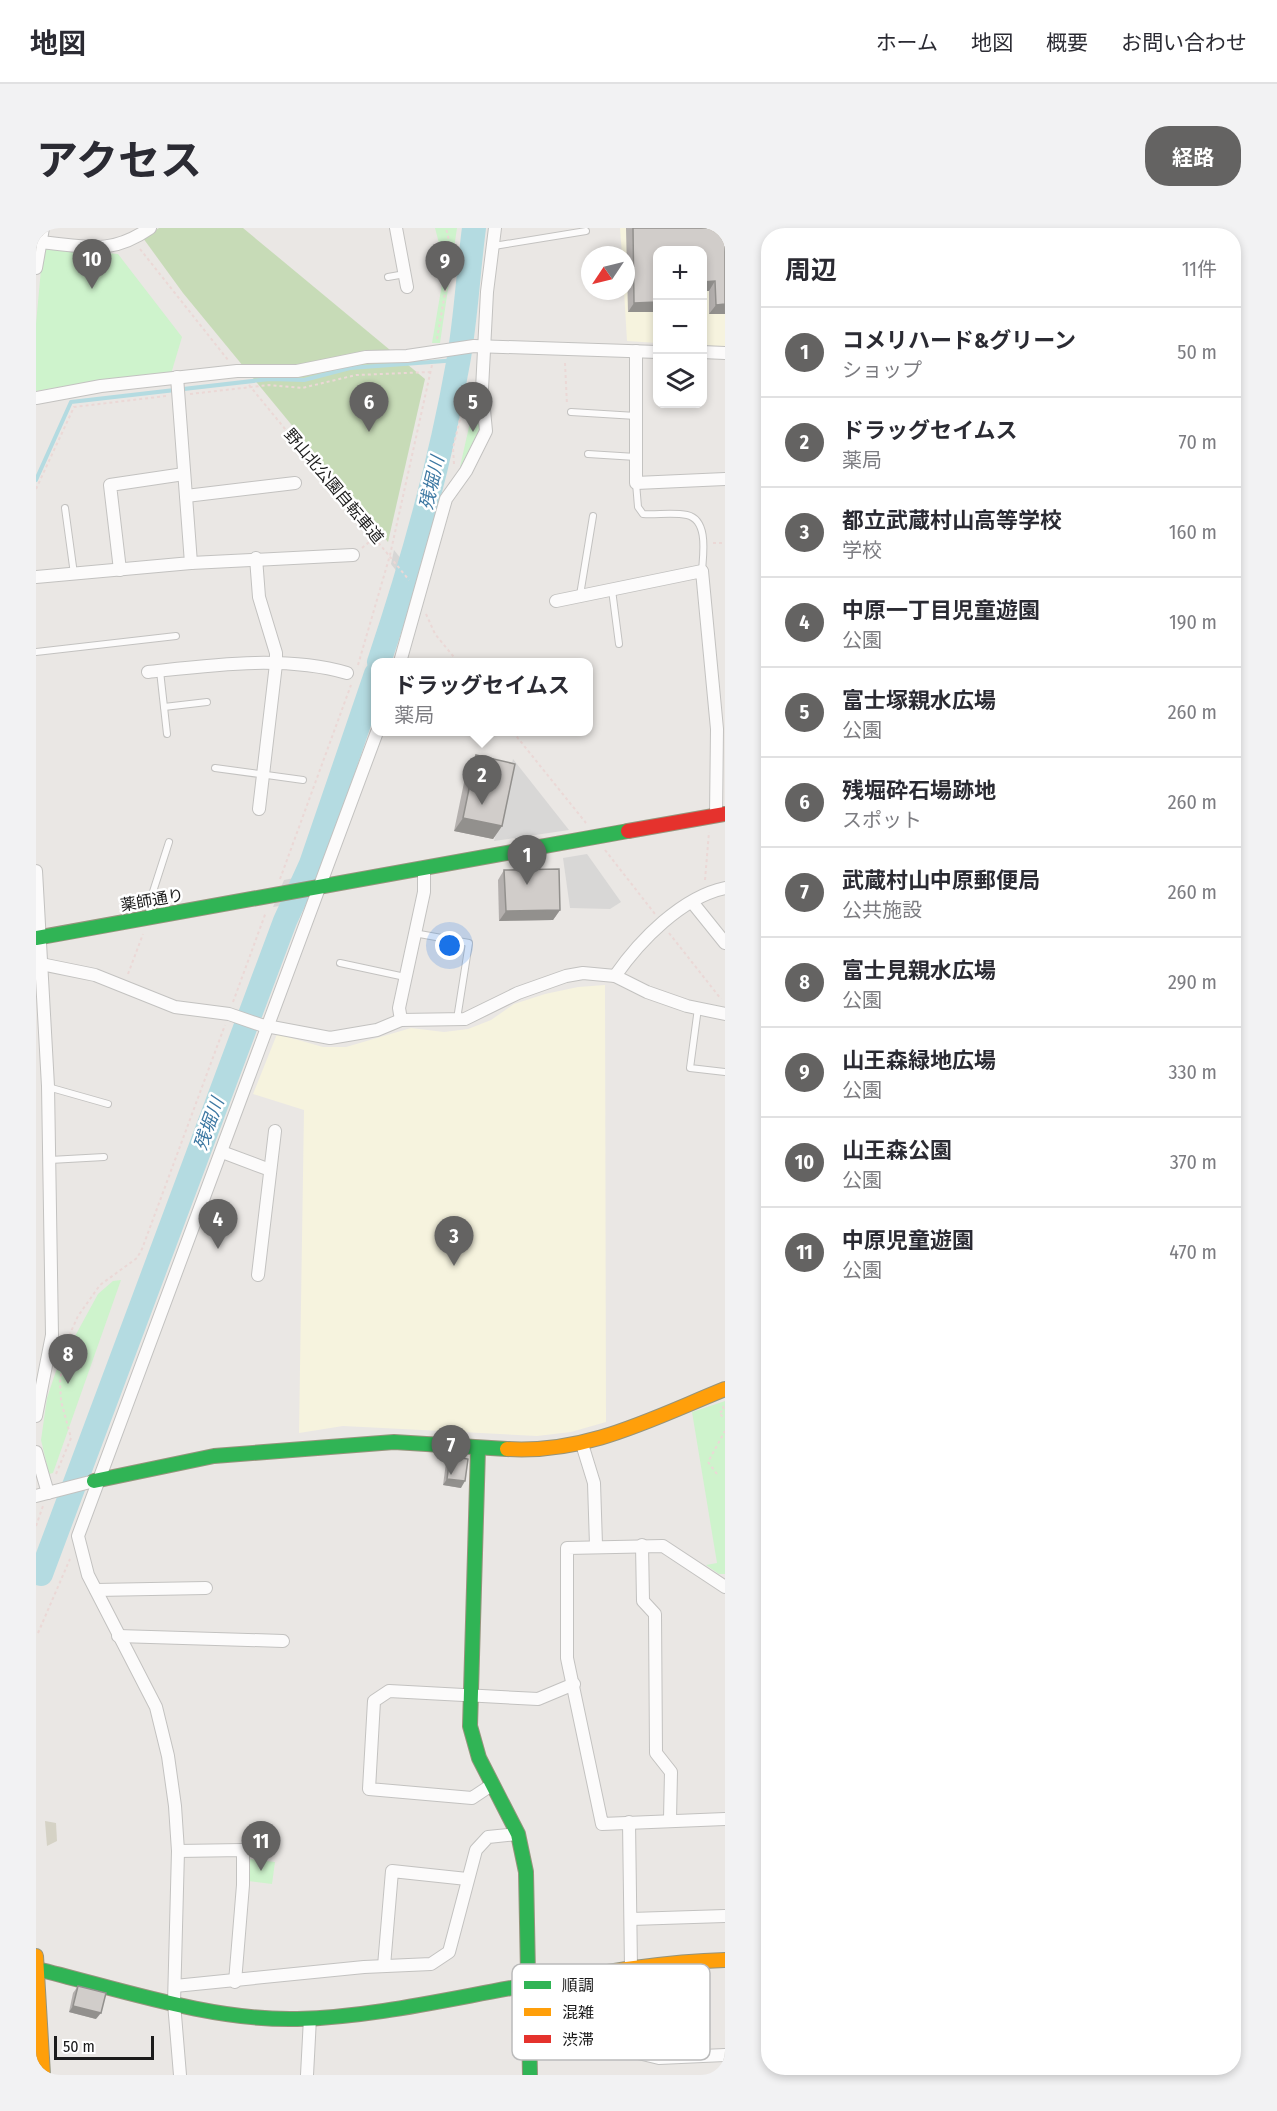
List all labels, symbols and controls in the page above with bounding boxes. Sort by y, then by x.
text: 地図 [30,27,86,60]
text: ホーム [876,30,938,56]
text: 地図 [971,30,1013,56]
text: 概要 [1046,30,1088,56]
text: お問い合わせ [1121,30,1247,56]
button: 経路 [1145,126,1241,186]
text: アクセス [36,136,202,186]
pin: 10 [72,239,112,289]
pin: 9 [426,242,464,291]
north arrow [581,246,635,300]
map controls [653,246,707,408]
button: + [653,246,707,300]
text: 周辺 [785,255,837,286]
text: 11件 [1182,257,1217,281]
button: − [653,300,707,354]
text: コメリハード&グリーン [842,327,1076,354]
text: 1 [800,340,809,364]
text: 50 m [1177,340,1217,364]
button: layers [653,354,707,408]
text: ショップ [842,358,922,382]
pin: 6 [350,382,388,432]
pin: 5 [454,382,492,432]
text: ドラッグセイムス [842,417,1018,444]
street label: 野山北公園自転車道 [280,425,388,547]
text: 2 [800,430,809,454]
text: 70 m [1179,430,1217,454]
text: 薬局 [842,448,882,472]
water label: 残堀川 [415,452,449,512]
text: 都立武蔵村山高等学校 [842,507,1062,534]
text: 3 [800,520,809,544]
text: 160 m [1169,520,1217,544]
text: 学校 [842,538,882,562]
text: 中原一丁目児童遊園 [842,597,1040,624]
text: 4 [799,610,810,634]
text: 190 m [1169,610,1217,634]
text: 公園 [842,628,882,652]
popup [371,658,593,736]
text: ドラッグセイムス [394,672,570,699]
text: 富士塚親水広場 [842,687,996,714]
text: 5 [800,700,809,724]
text: 260 m [1168,700,1217,724]
text: 薬局 [394,703,434,727]
text: 公園 [842,718,882,742]
pin: 2 [462,756,502,805]
text: 残堀砕石場跡地 [842,777,996,804]
text: 6 [799,790,810,814]
text: 260 m [1168,790,1217,814]
text: スポット [842,808,922,832]
pin: 1 [508,836,546,885]
text: 武蔵村山中原郵便局 [842,867,1040,894]
text: 7 [800,880,809,904]
text: 260 m [1168,880,1217,904]
street label: 薬師通り [119,885,185,915]
text: 公共施設 [842,898,922,922]
your location [435,931,464,960]
text: 富士見親水広場 [842,957,996,984]
text: 8 [799,970,810,994]
text: 290 m [1168,970,1217,994]
text: 公園 [842,988,882,1012]
text: 山王森緑地広場 [842,1047,996,1074]
text: 9 [799,1060,810,1084]
text: 330 m [1168,1060,1217,1084]
text: 公園 [842,1078,882,1102]
water label: 残堀川 [189,1093,229,1153]
text: 山王森公園 [842,1137,952,1164]
text: 10 [795,1150,814,1174]
text: 370 m [1170,1150,1217,1174]
text: 公園 [842,1168,882,1192]
pin: 4 [198,1200,237,1249]
pin: 3 [434,1216,474,1266]
text: 中原児童遊園 [842,1227,974,1254]
text: 11 [796,1240,813,1264]
text: 470 m [1169,1240,1217,1264]
text: 公園 [842,1258,882,1282]
pin: 8 [48,1334,87,1384]
pin: 7 [432,1426,470,1475]
pin: 11 [242,1822,280,1871]
legend [512,1964,710,2060]
text: 順調 [562,1976,594,1995]
text: 混雑 [562,2003,594,2022]
text: 渋滞 [562,2030,594,2049]
scale bar [54,2033,154,2060]
text: 50 m [63,2037,95,2056]

